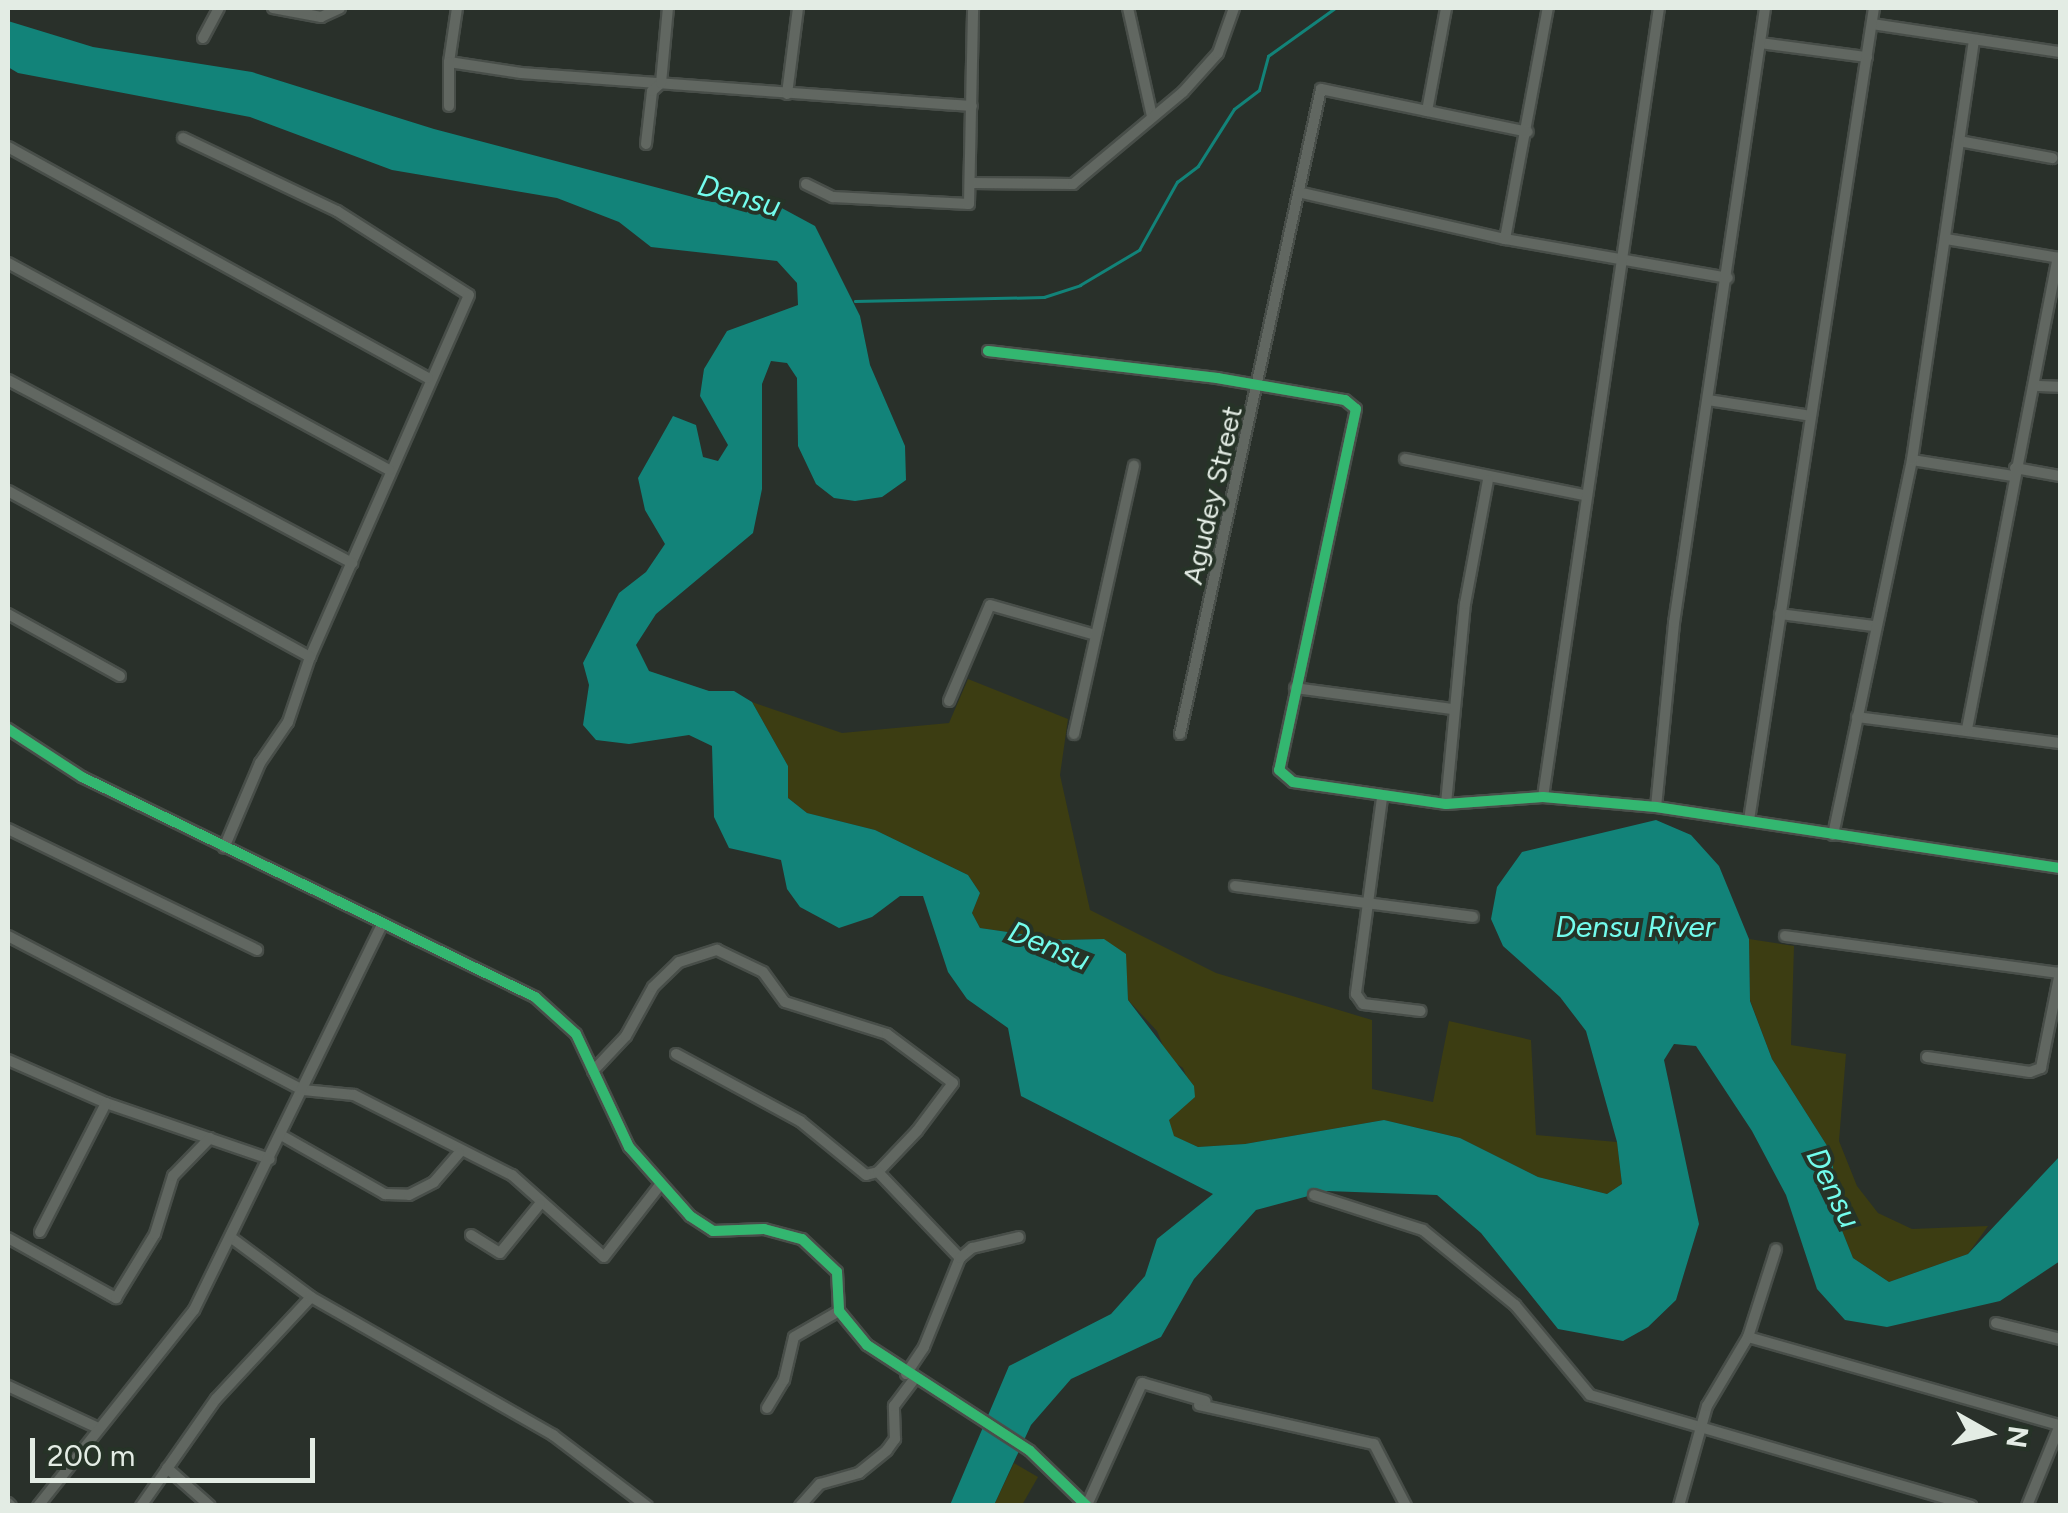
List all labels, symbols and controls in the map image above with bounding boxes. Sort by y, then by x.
water label: Densu [693,167,785,225]
street label: Agudey Street [1175,402,1249,588]
water label: Densu River [1555,909,1715,945]
water label: Densu [1003,913,1095,979]
water label: Densu [1798,1142,1868,1234]
north arrow [1938,1383,2038,1483]
scale bar [35,1418,320,1480]
text: N [1999,1424,2036,1450]
text: 200 m [47,1437,135,1474]

